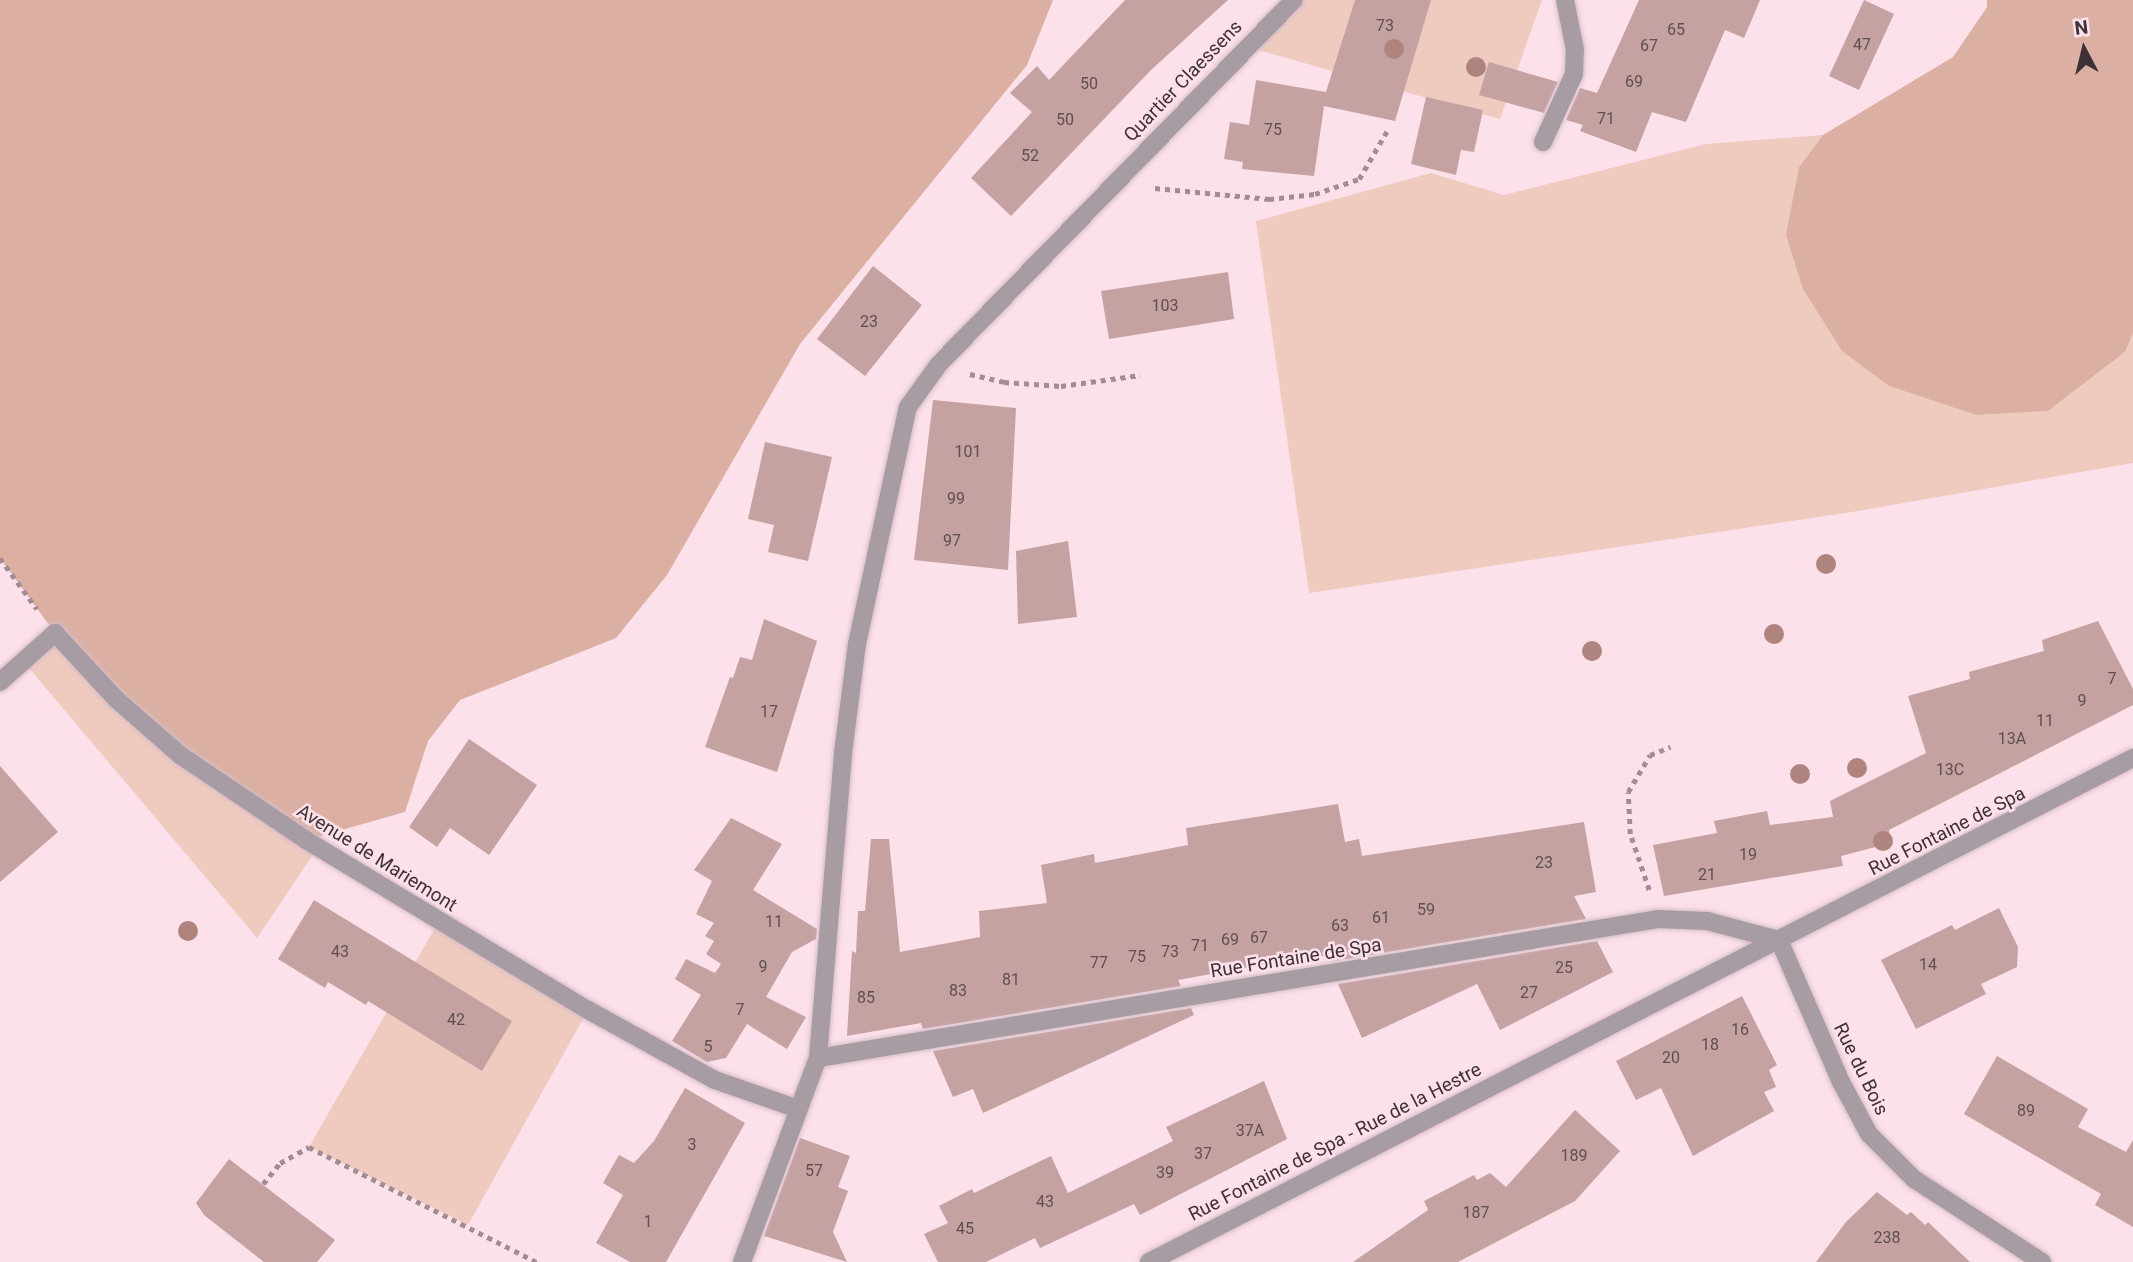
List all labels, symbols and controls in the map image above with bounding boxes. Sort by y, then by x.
north arrow [2049,14,2119,84]
street label: Quartier Claessens [1119,15,1247,147]
text: N [2073,15,2089,40]
house number: 73 [1376,16,1394,36]
house number: 65 [1667,20,1685,40]
house number: 47 [1853,35,1871,55]
house number: 67 [1640,36,1658,56]
house number: 69 [1625,72,1643,92]
house number: 50 [1080,74,1098,94]
house number: 71 [1597,109,1615,129]
house number: 50 [1056,110,1074,130]
house number: 75 [1264,120,1282,140]
house number: 52 [1021,146,1039,166]
house number: 103 [1152,296,1178,316]
house number: 23 [860,312,878,332]
house number: 101 [955,442,981,462]
house number: 99 [947,489,965,509]
house number: 97 [943,531,961,551]
house number: 7 [2108,669,2116,689]
house number: 9 [2078,691,2086,711]
house number: 17 [760,702,778,722]
house number: 11 [2036,711,2054,731]
house number: 13A [1998,729,2026,749]
house number: 13C [1936,760,1964,780]
street label: Rue Fontaine de Spa [1865,782,2029,880]
street label: Avenue de Mariemont [293,799,461,917]
house number: 19 [1739,845,1757,865]
house number: 23 [1535,853,1553,873]
house number: 21 [1698,865,1716,885]
house number: 59 [1417,900,1435,920]
house number: 61 [1372,908,1390,928]
house number: 11 [765,912,783,932]
house number: 63 [1331,916,1349,936]
house number: 67 [1250,928,1268,948]
house number: 69 [1221,930,1239,950]
street label: Rue Fontaine de Spa [1209,933,1383,983]
house number: 71 [1191,936,1209,956]
house number: 43 [331,942,349,962]
house number: 73 [1161,942,1179,962]
house number: 75 [1128,947,1146,967]
house number: 77 [1090,953,1108,973]
house number: 14 [1919,955,1937,975]
house number: 9 [759,957,767,977]
house number: 25 [1555,958,1573,978]
house number: 81 [1002,970,1020,990]
house number: 83 [949,981,967,1001]
house number: 27 [1520,983,1538,1003]
house number: 85 [857,988,875,1008]
house number: 7 [736,1000,744,1020]
house number: 42 [447,1010,465,1030]
street label: Rue du Bois [1829,1019,1893,1119]
house number: 16 [1731,1020,1749,1040]
house number: 18 [1701,1035,1719,1055]
house number: 5 [704,1037,712,1057]
house number: 20 [1662,1048,1680,1068]
street label: Rue Fontaine de Spa - Rue de la Hestre [1185,1058,1485,1226]
house number: 89 [2017,1101,2035,1121]
house number: 37A [1236,1121,1264,1141]
house number: 3 [688,1135,696,1155]
house number: 37 [1194,1144,1212,1164]
house number: 189 [1561,1146,1587,1166]
house number: 57 [805,1161,823,1181]
house number: 39 [1156,1163,1174,1183]
house number: 43 [1036,1192,1054,1212]
house number: 187 [1463,1203,1489,1223]
house number: 1 [644,1212,652,1232]
house number: 45 [956,1219,974,1239]
house number: 238 [1874,1228,1900,1248]

